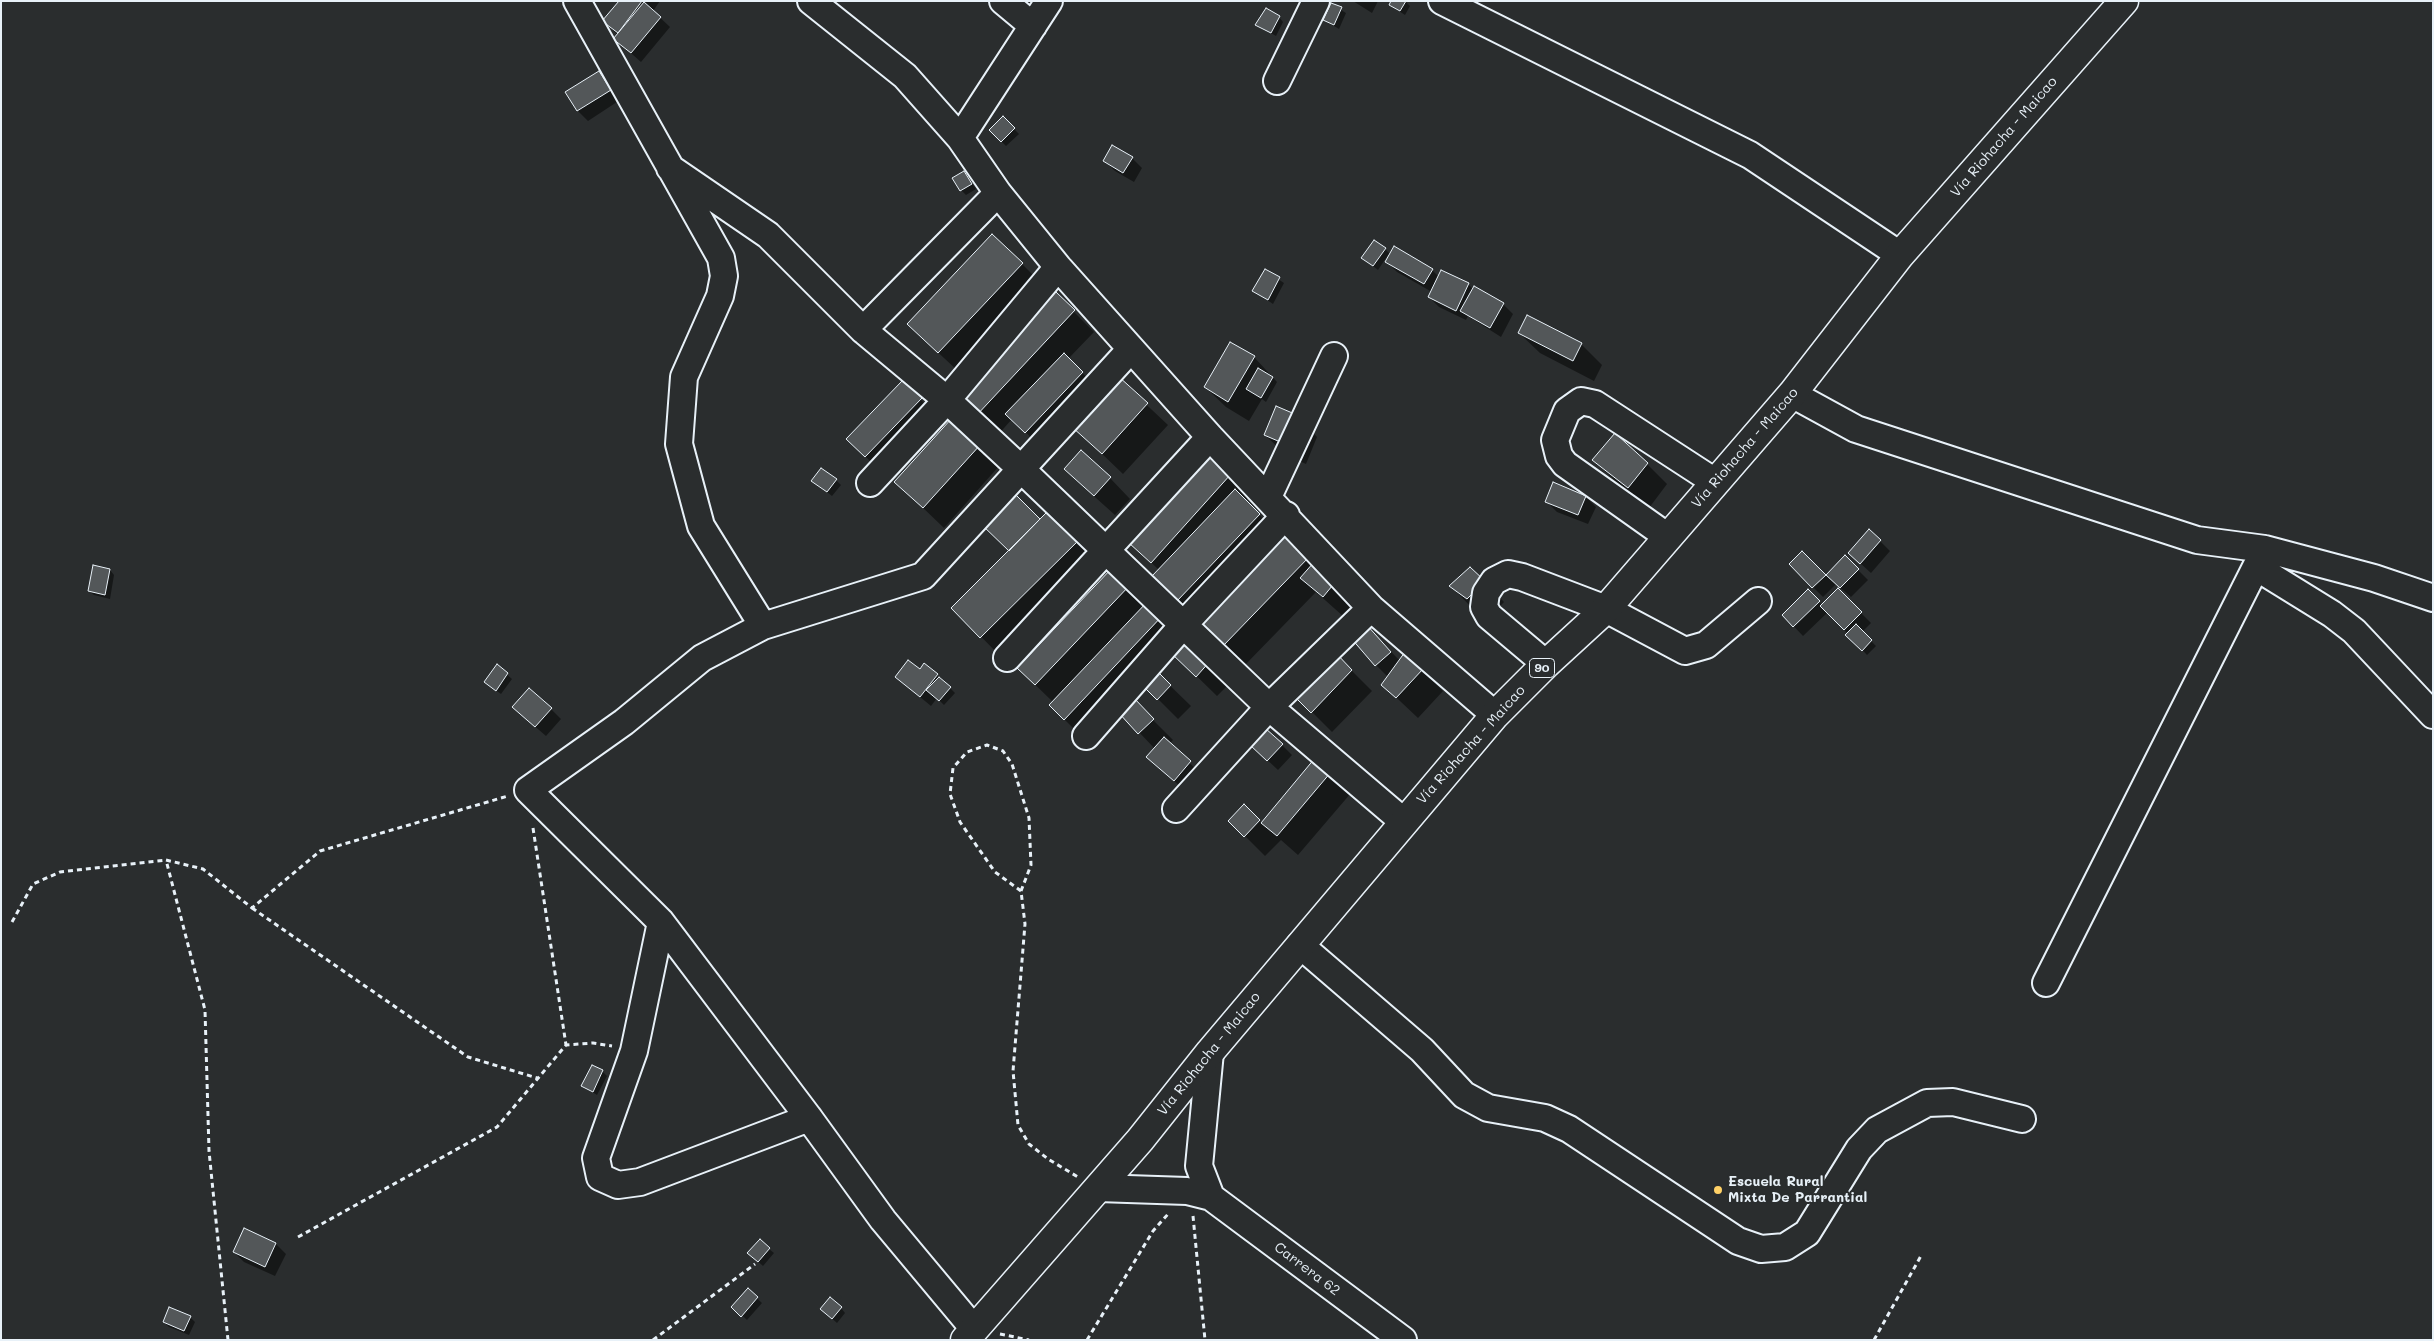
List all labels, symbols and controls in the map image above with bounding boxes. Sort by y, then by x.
street label: Vía Riohacha - Maicao [1947,73,2061,201]
street label: Vía Riohacha - Maicao [1688,384,1802,512]
road number: 90 [1530,658,1554,678]
street label: Vía Riohacha - Maicao [1413,682,1529,808]
street label: Vía Riohacha - Maicao [1154,989,1264,1119]
place label: Escuela Rural Mixta De Parrantial [1728,1174,1867,1206]
marker: Escuela Rural Mixta De Parrantial [1712,1184,1724,1196]
street label: Carrera 62 [1271,1239,1343,1299]

